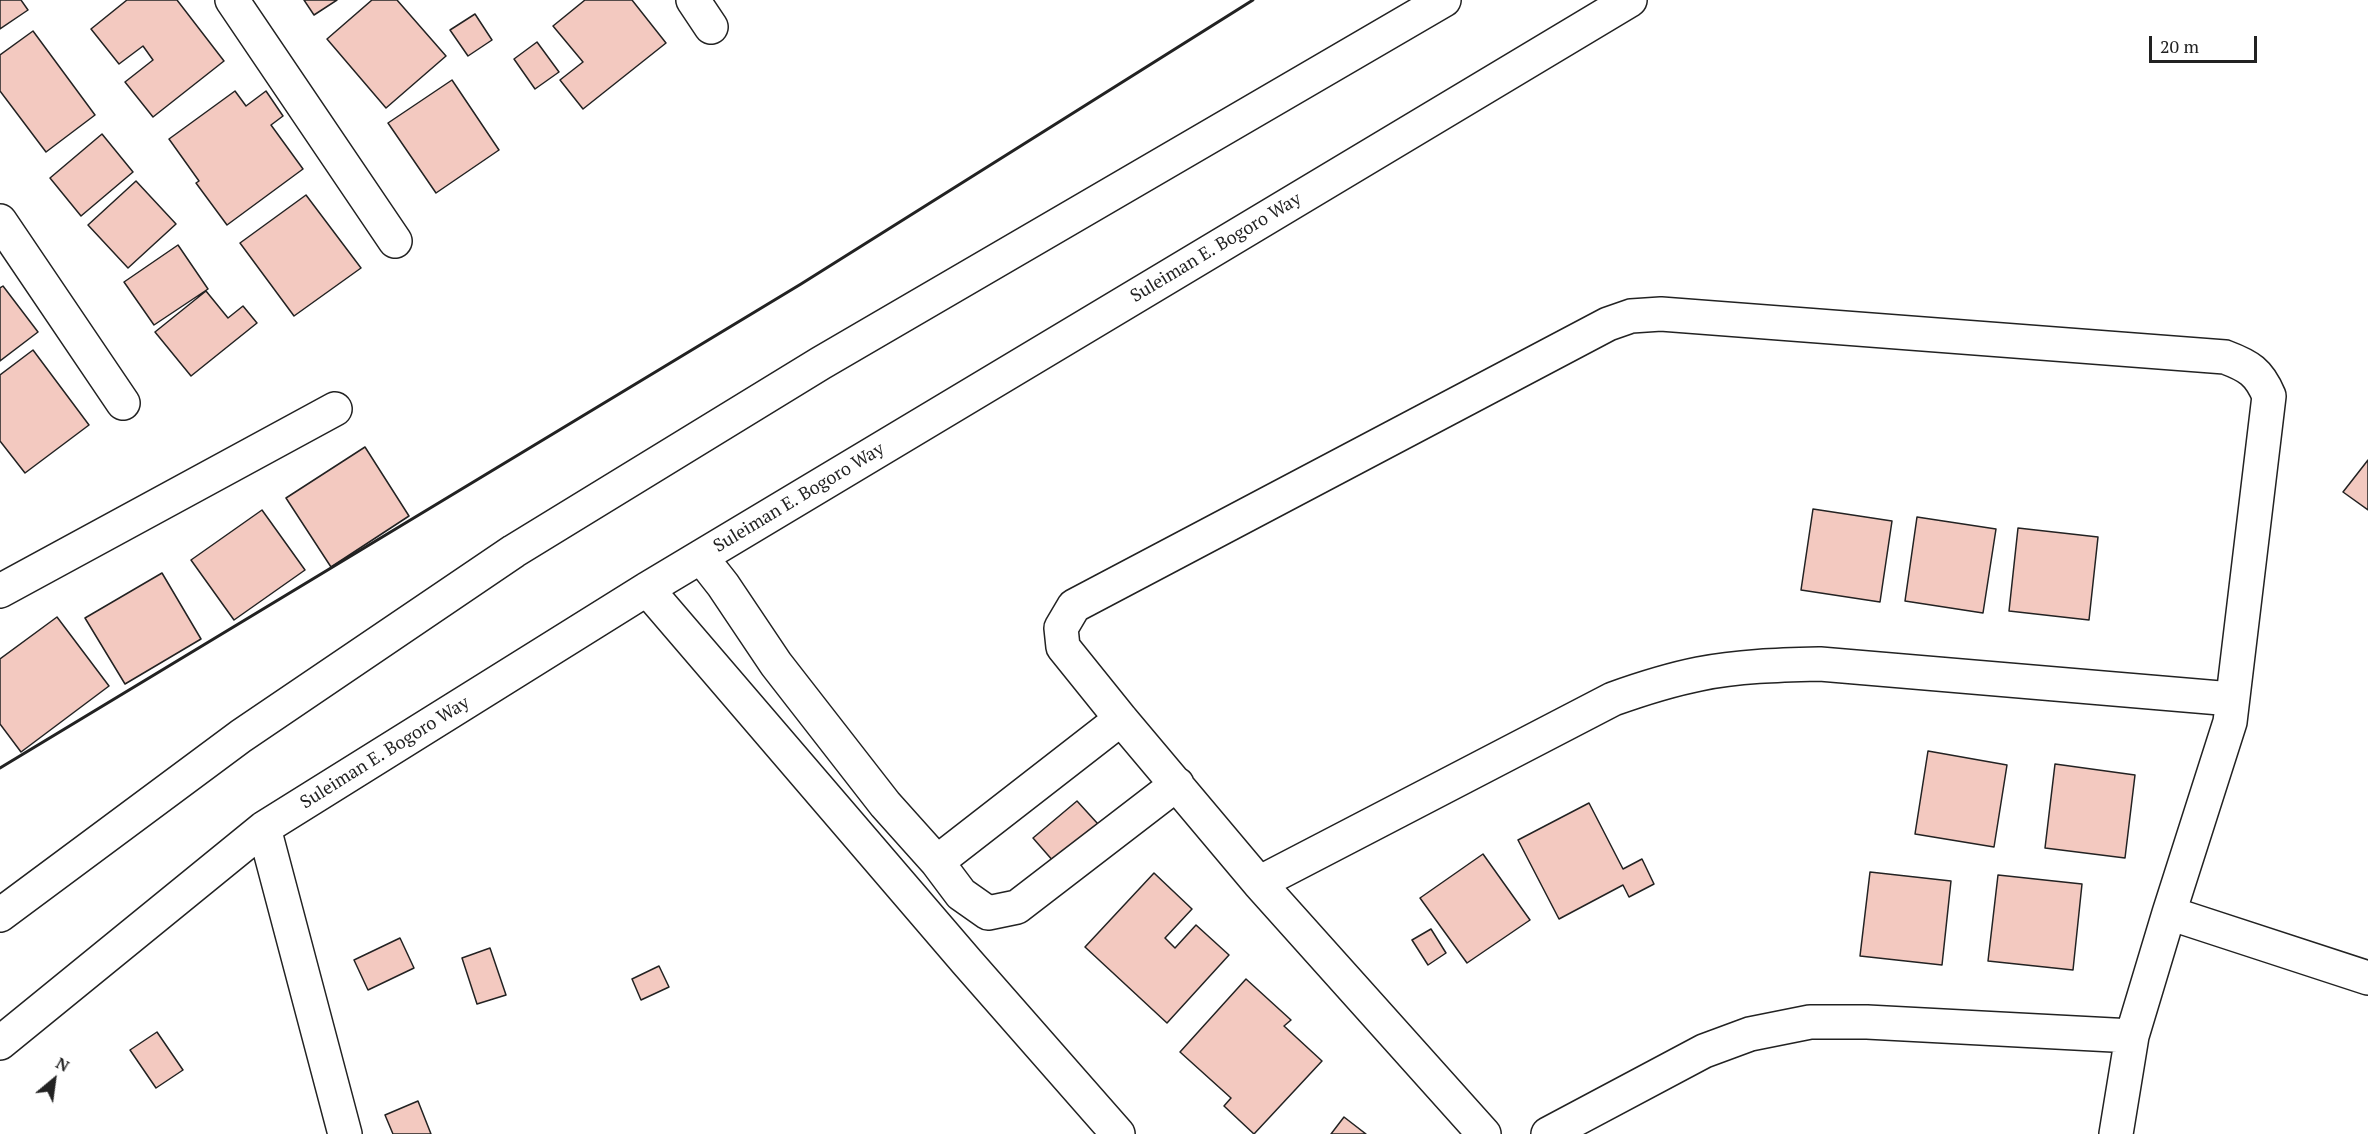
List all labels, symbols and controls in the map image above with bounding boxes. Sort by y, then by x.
scale bar [2152,24,2260,62]
text: 20 m [2160,34,2199,58]
street label: Suleiman E. Bogoro Way [1127,189,1305,307]
street label: Suleiman E. Bogoro Way [710,439,888,557]
street label: Suleiman E. Bogoro Way [297,692,473,814]
north arrow [24,1050,84,1110]
text: N [52,1052,73,1077]

